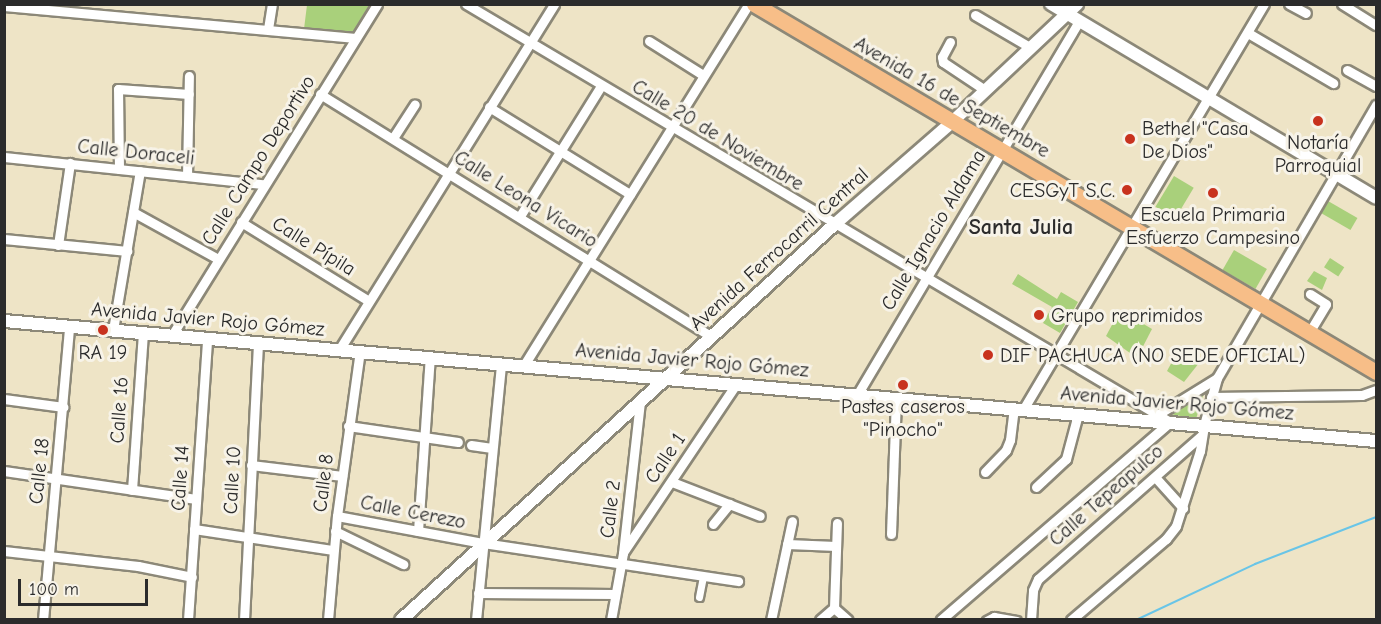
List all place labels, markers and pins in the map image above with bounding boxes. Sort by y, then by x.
marker: Notaría Parroquial [1311,114,1325,128]
place label: Bethel "Casa De Dios" [1142,116,1249,163]
place label: Notaría Parroquial [1275,130,1361,177]
marker: Bethel "Casa De Dios" [1123,132,1137,146]
place label: CESGyT S.C. [1010,178,1115,202]
marker: CESGyT S.C. [1120,183,1134,197]
marker: Escuela Primaria Esfuerzo Campesino [1206,186,1220,200]
place label: Escuela Primaria Esfuerzo Campesino [1126,202,1300,249]
place label: Grupo reprimidos [1051,303,1202,327]
marker: Grupo reprimidos [1032,308,1046,322]
marker: RA 19 [96,323,110,337]
place label: RA 19 [79,340,127,364]
place label: DIF PACHUCA (NO SEDE OFICIAL) [1000,343,1306,367]
marker: DIF PACHUCA (NO SEDE OFICIAL) [981,348,995,362]
marker: Pastes caseros "Pinocho" [896,378,910,392]
place label: Pastes caseros "Pinocho" [841,394,965,441]

